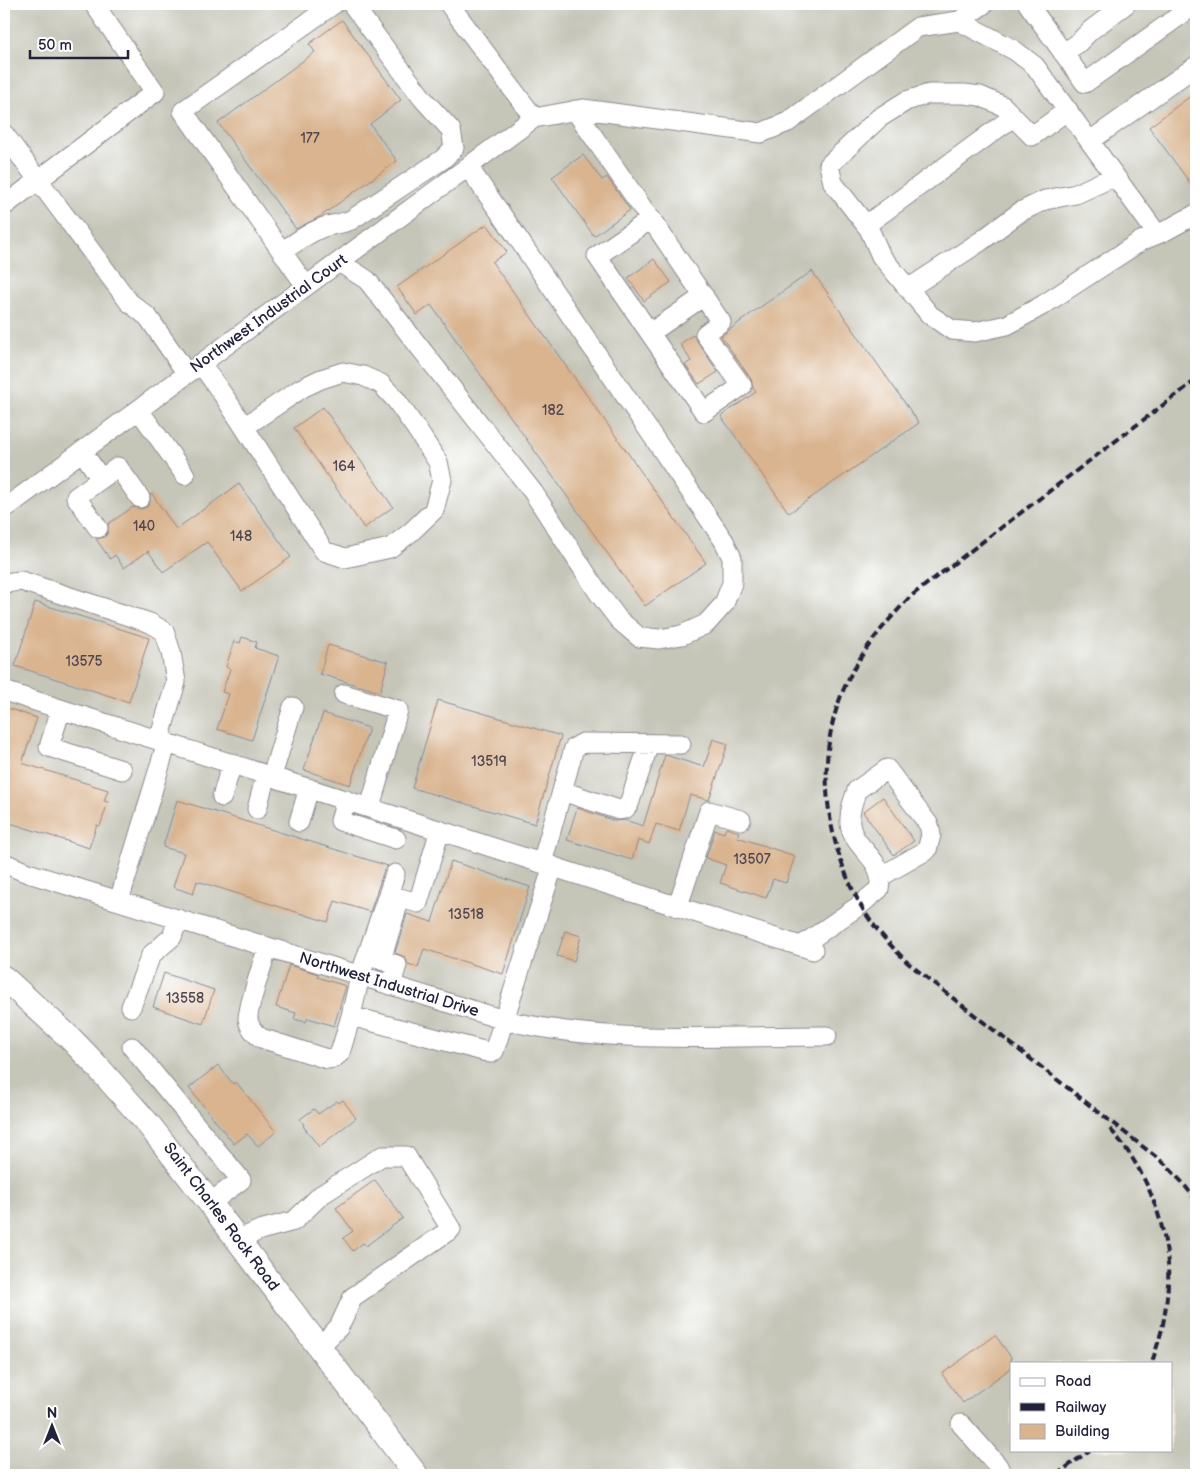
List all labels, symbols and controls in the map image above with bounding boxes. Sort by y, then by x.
scale bar [30,28,128,60]
text: 50 m [38,36,72,55]
house number: 177 [300,130,320,147]
street label: Northwest Industrial Court [187,251,351,377]
house number: 182 [542,402,565,419]
house number: 164 [333,458,356,475]
house number: 140 [133,518,155,535]
house number: 148 [230,528,252,545]
house number: 13575 [66,653,102,670]
house number: 13519 [471,753,507,770]
house number: 13507 [733,851,771,868]
house number: 13518 [448,906,484,923]
street label: Northwest Industrial Drive [297,949,482,1022]
house number: 13558 [166,990,204,1007]
street label: Saint Charles Rock Road [159,1139,283,1295]
legend [1010,1362,1172,1452]
text: Road [1055,1372,1091,1391]
text: Railway [1055,1398,1106,1417]
north arrow [28,1402,78,1452]
text: N [47,1405,57,1422]
text: Building [1055,1422,1110,1441]

